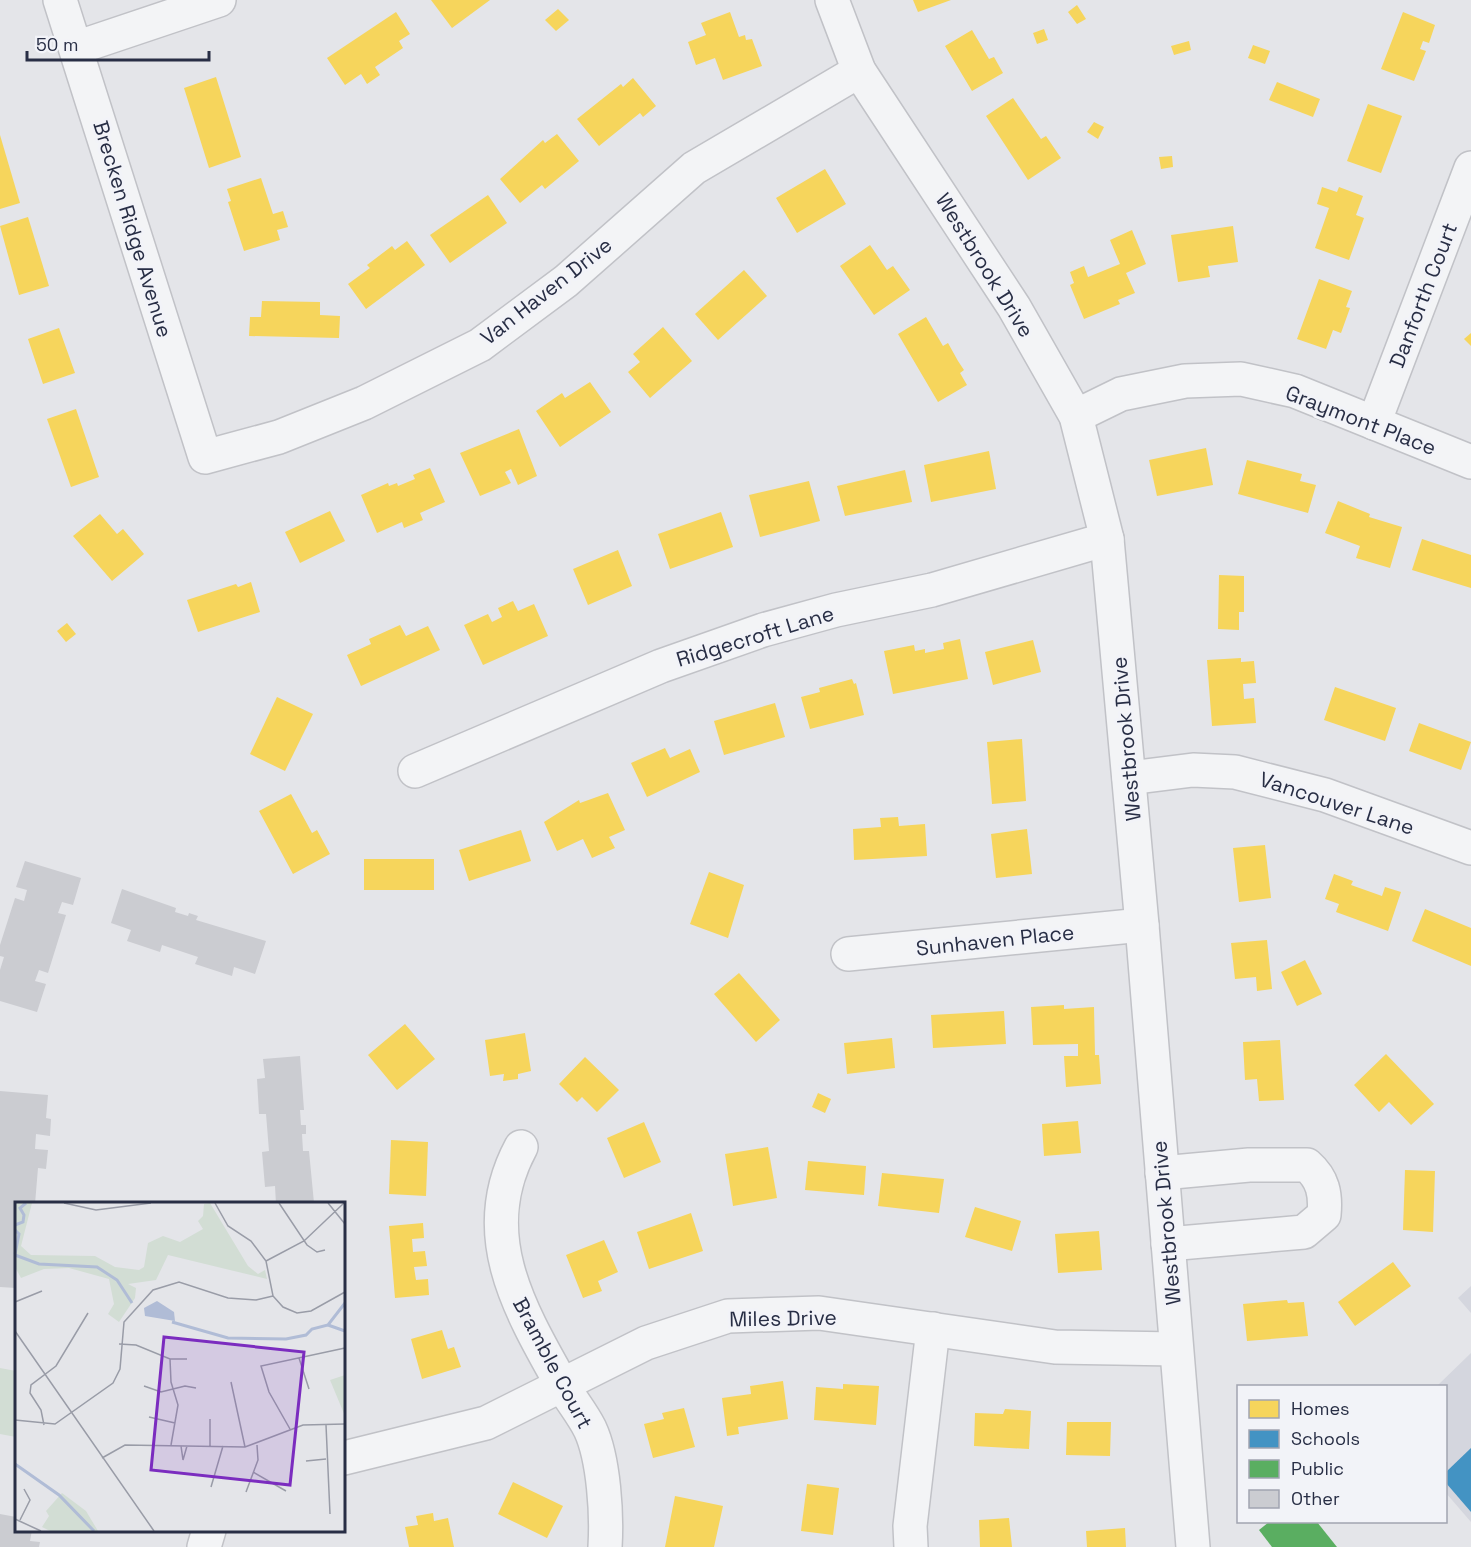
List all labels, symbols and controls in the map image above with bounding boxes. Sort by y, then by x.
scale bar [27,24,208,62]
text: 50 m [36,33,78,56]
street label: Brecken Ridge Avenue [87,117,179,341]
street label: Westbrook Drive [930,188,1040,342]
street label: Danforth Court [1383,219,1463,371]
street label: Van Haven Drive [475,231,617,351]
street label: Graymont Place [1282,379,1440,461]
street label: Ridgecroft Lane [673,599,837,673]
street label: Westbrook Drive [1105,656,1147,822]
street label: Vancouver Lane [1256,765,1418,841]
street label: Sunhaven Place [914,918,1076,962]
street label: Westbrook Drive [1145,1140,1187,1306]
inset map [15,1202,345,1532]
street label: Bramble Court [507,1293,599,1433]
street label: Miles Drive [729,1304,837,1332]
legend [1237,1385,1447,1523]
text: Homes [1291,1397,1350,1420]
text: Schools [1291,1427,1360,1450]
text: Public [1291,1457,1344,1480]
text: Other [1291,1487,1340,1510]

